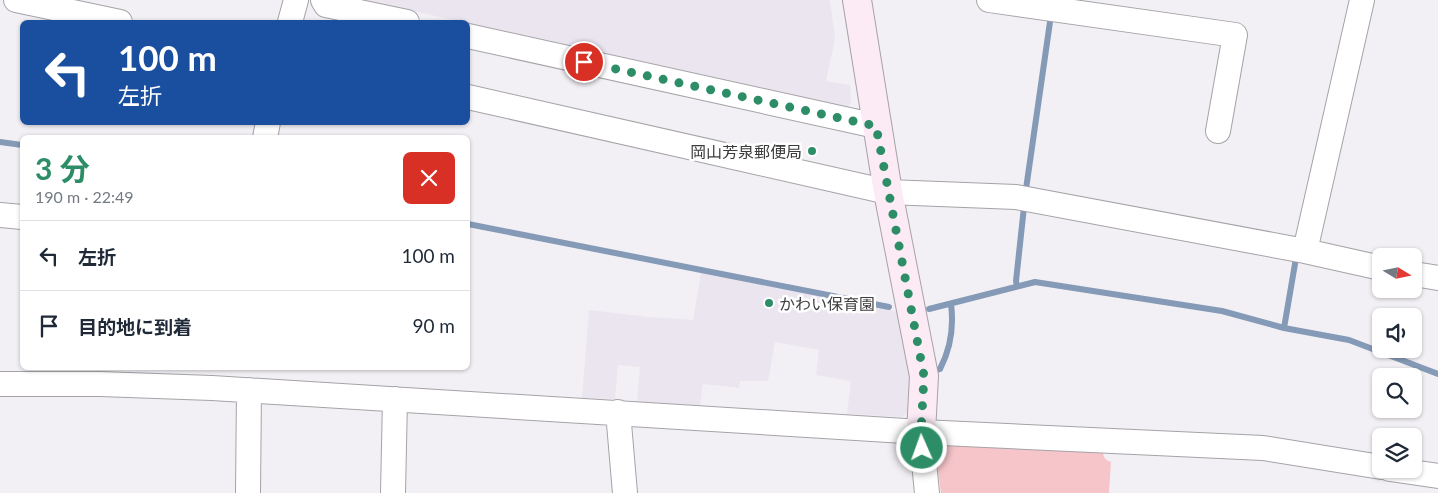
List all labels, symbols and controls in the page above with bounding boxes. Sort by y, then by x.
text: 100 m [118,36,217,78]
icon: left [35,40,100,105]
pin [563,41,605,83]
icon: arrive [570,48,598,76]
text: 左折 [118,82,162,109]
place label: 岡山芳泉郵便局 [690,142,802,161]
marker: 岡山芳泉郵便局 [806,145,818,157]
text: 3 分 [35,150,90,186]
button: close [403,152,455,204]
text: 190 m · 22:49 [35,187,134,206]
icon: left [35,242,63,270]
text: 100 m [401,244,455,267]
text: 左折 [78,245,116,268]
north arrow [1372,248,1422,298]
map controls [1372,248,1422,478]
place label: かわい保育園 [779,294,875,313]
marker: かわい保育園 [763,297,775,309]
button: sound [1372,308,1422,358]
icon: arrive [35,312,63,340]
text: 90 m [412,314,455,337]
text: 目的地に到着 [78,315,192,338]
button: search [1372,368,1422,418]
position arrow [895,421,947,473]
button: layers [1372,428,1422,478]

